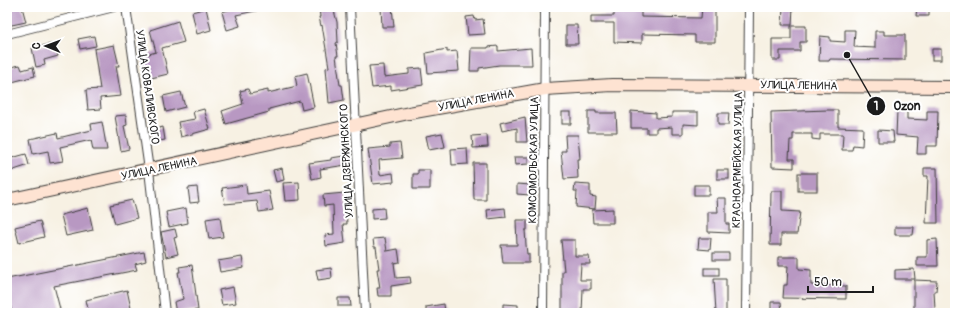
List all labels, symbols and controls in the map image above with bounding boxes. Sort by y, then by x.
north arrow [26,26,66,66]
street label: УЛИЦА КОВАЛИВСКОГО [133,29,162,145]
text: С [30,42,43,49]
street label: УЛИЦА ЛЕНИНА [760,78,838,93]
street label: УЛИЦА ЛЕНИНА [437,87,515,114]
street label: КРАСНОАРМЕЙСКАЯ УЛИЦА [730,92,745,228]
callout: Ozon [866,94,929,118]
street label: КОМСОМОЛЬСКАЯ УЛИЦА [526,96,541,224]
text: 1 [874,99,878,114]
text: Ozon [894,99,921,114]
street label: УЛИЦА ДЗЕРЖИНСКОГО [337,104,356,218]
street label: УЛИЦА ЛЕНИНА [120,154,198,183]
scale bar [808,268,873,294]
text: 50 m [814,275,842,290]

